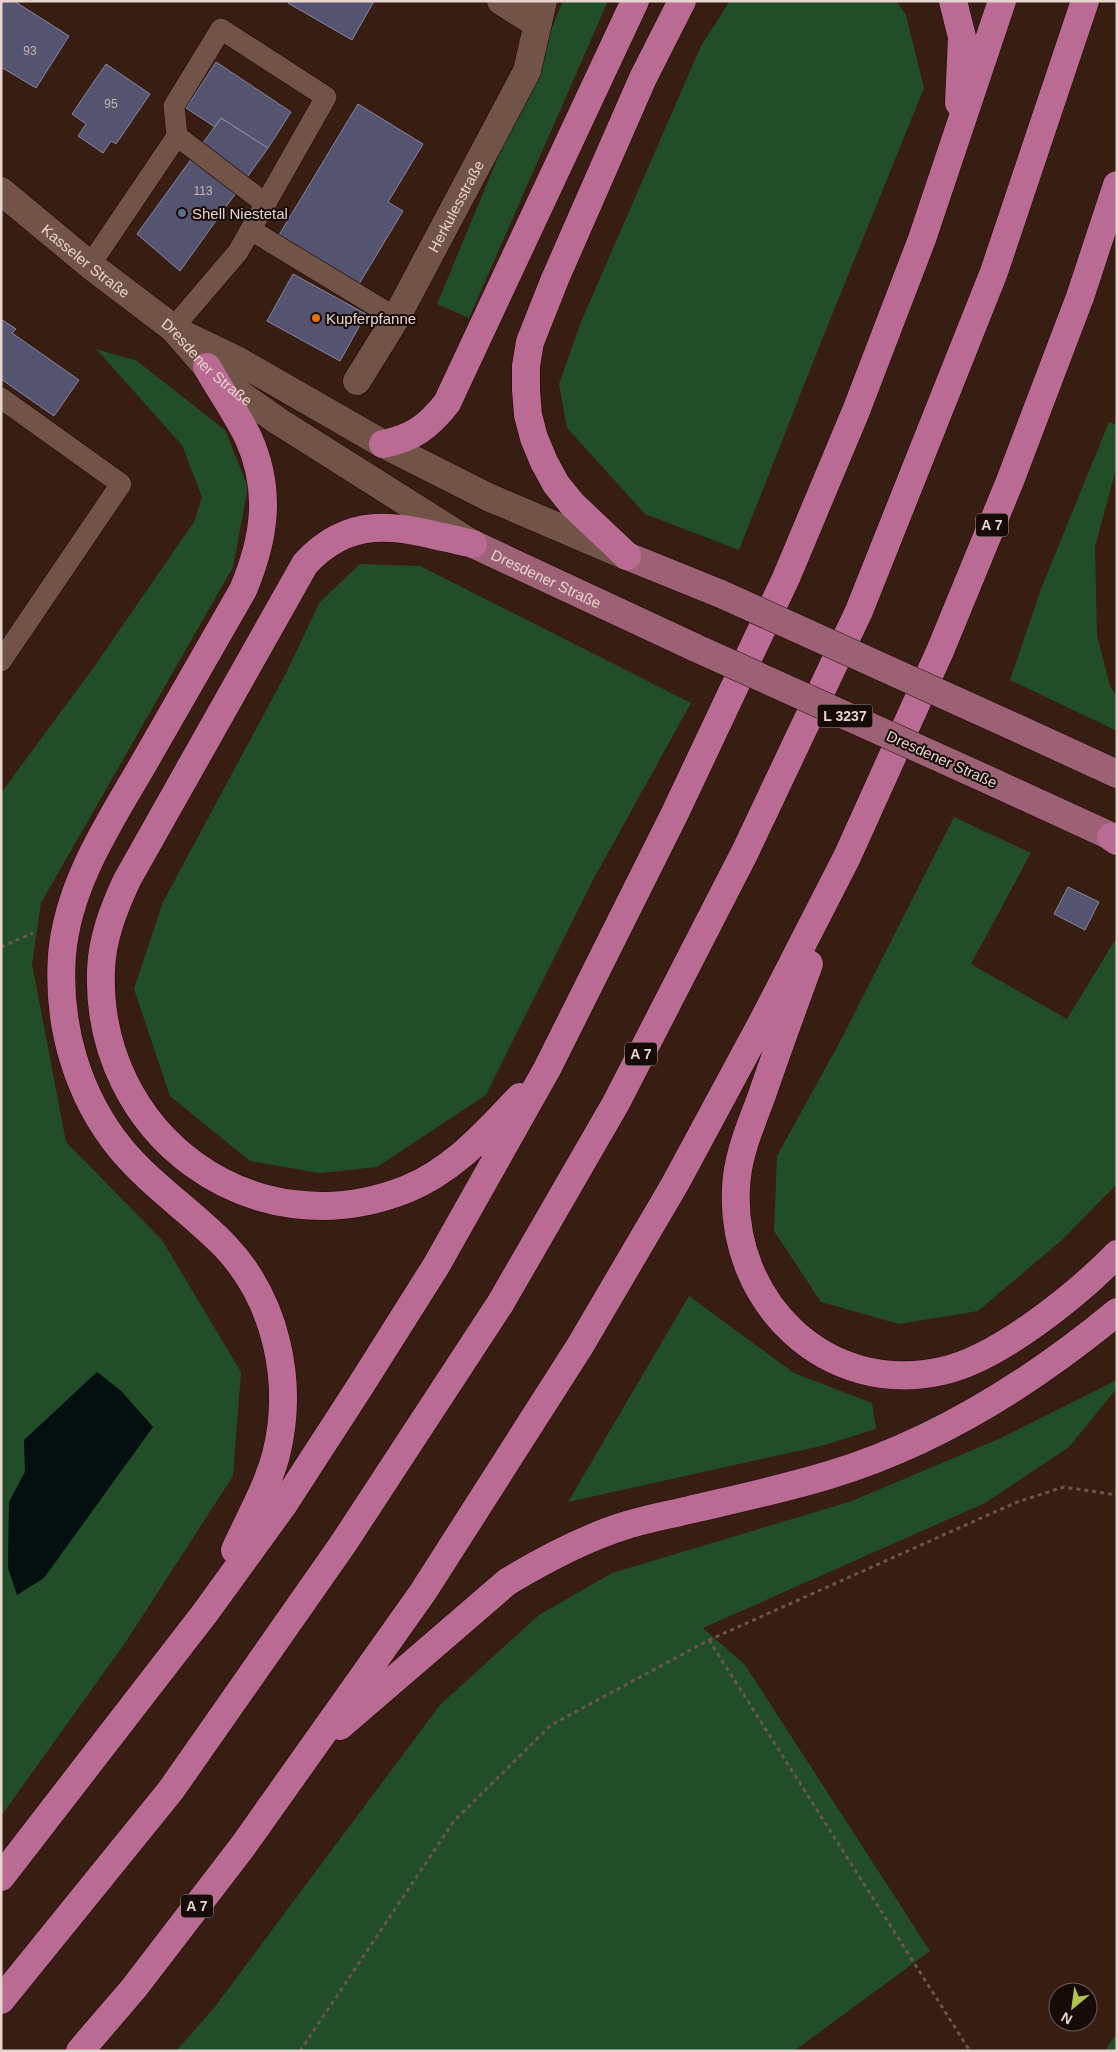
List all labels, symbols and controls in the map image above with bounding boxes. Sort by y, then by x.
house number: 93 [23,44,37,58]
house number: 95 [104,97,118,111]
street label: Herkulesstraße [424,157,487,255]
house number: 113 [193,184,213,198]
place label: Shell Niestetal [192,205,288,222]
marker: Shell Niestetal [176,207,188,219]
street label: Kasseler Straße [39,220,133,301]
place label: Kupferpfanne [326,310,416,327]
marker: Kupferpfanne [310,312,322,324]
street label: Dresdener Straße [159,314,256,409]
road number: A 7 [976,514,1008,536]
street label: Dresdener Straße [489,545,604,611]
road number: L 3237 [818,704,872,728]
street label: Dresdener Straße [884,727,1000,791]
road number: A 7 [625,1042,657,1066]
road number: A 7 [181,1894,213,1918]
north arrow [1048,1982,1098,2032]
text: N [1058,2009,1075,2028]

